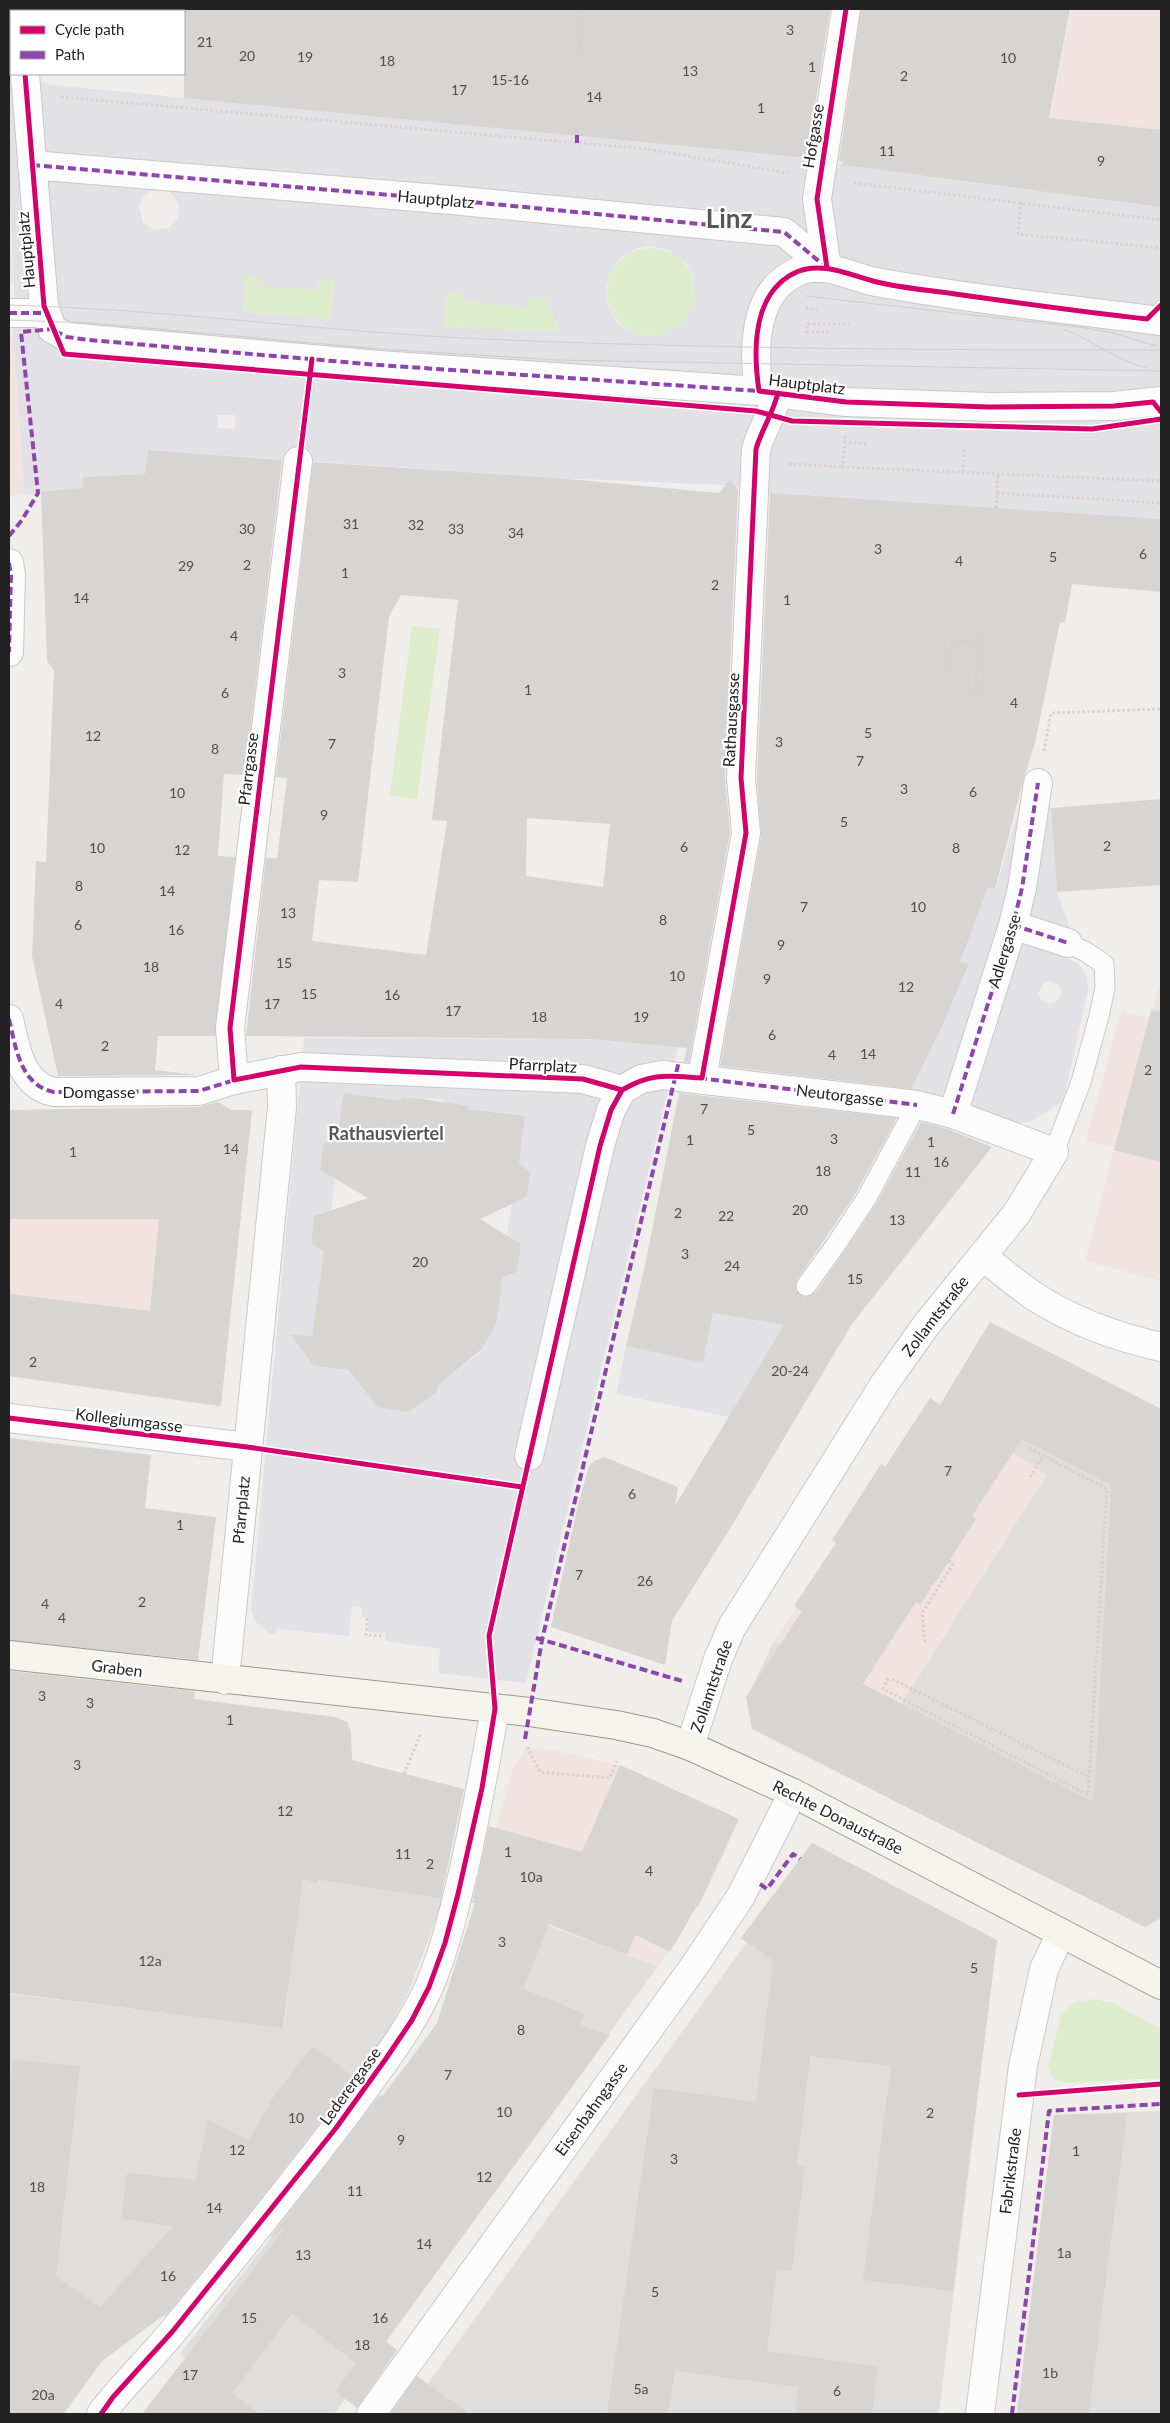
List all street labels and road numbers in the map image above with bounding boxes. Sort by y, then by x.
street label: Hofgasse [798,102,827,169]
street label: Hauptplatz [397,186,475,211]
street label: Hauptplatz [13,211,38,289]
street label: Hauptplatz [768,369,846,398]
street label: Rathausgasse [719,672,742,768]
street label: Pfarrgasse [234,731,261,806]
street label: Adlergasse [983,912,1024,990]
street label: Pfarrplatz [508,1053,578,1076]
street label: Neutorgasse [795,1080,885,1109]
street label: Domgasse [63,1082,135,1101]
street label: Zollamtstraße [897,1272,972,1360]
street label: Kollegiumgasse [74,1404,184,1436]
street label: Pfarrplatz [228,1475,253,1545]
street label: Zollamtstraße [686,1637,735,1735]
street label: Graben [90,1655,144,1680]
street label: Rechte Donaustraße [770,1775,907,1858]
street label: Lederergasse [315,2043,384,2128]
street label: Eisenbahngasse [550,2058,631,2159]
street label: Fabrikstraße [995,2127,1024,2215]

